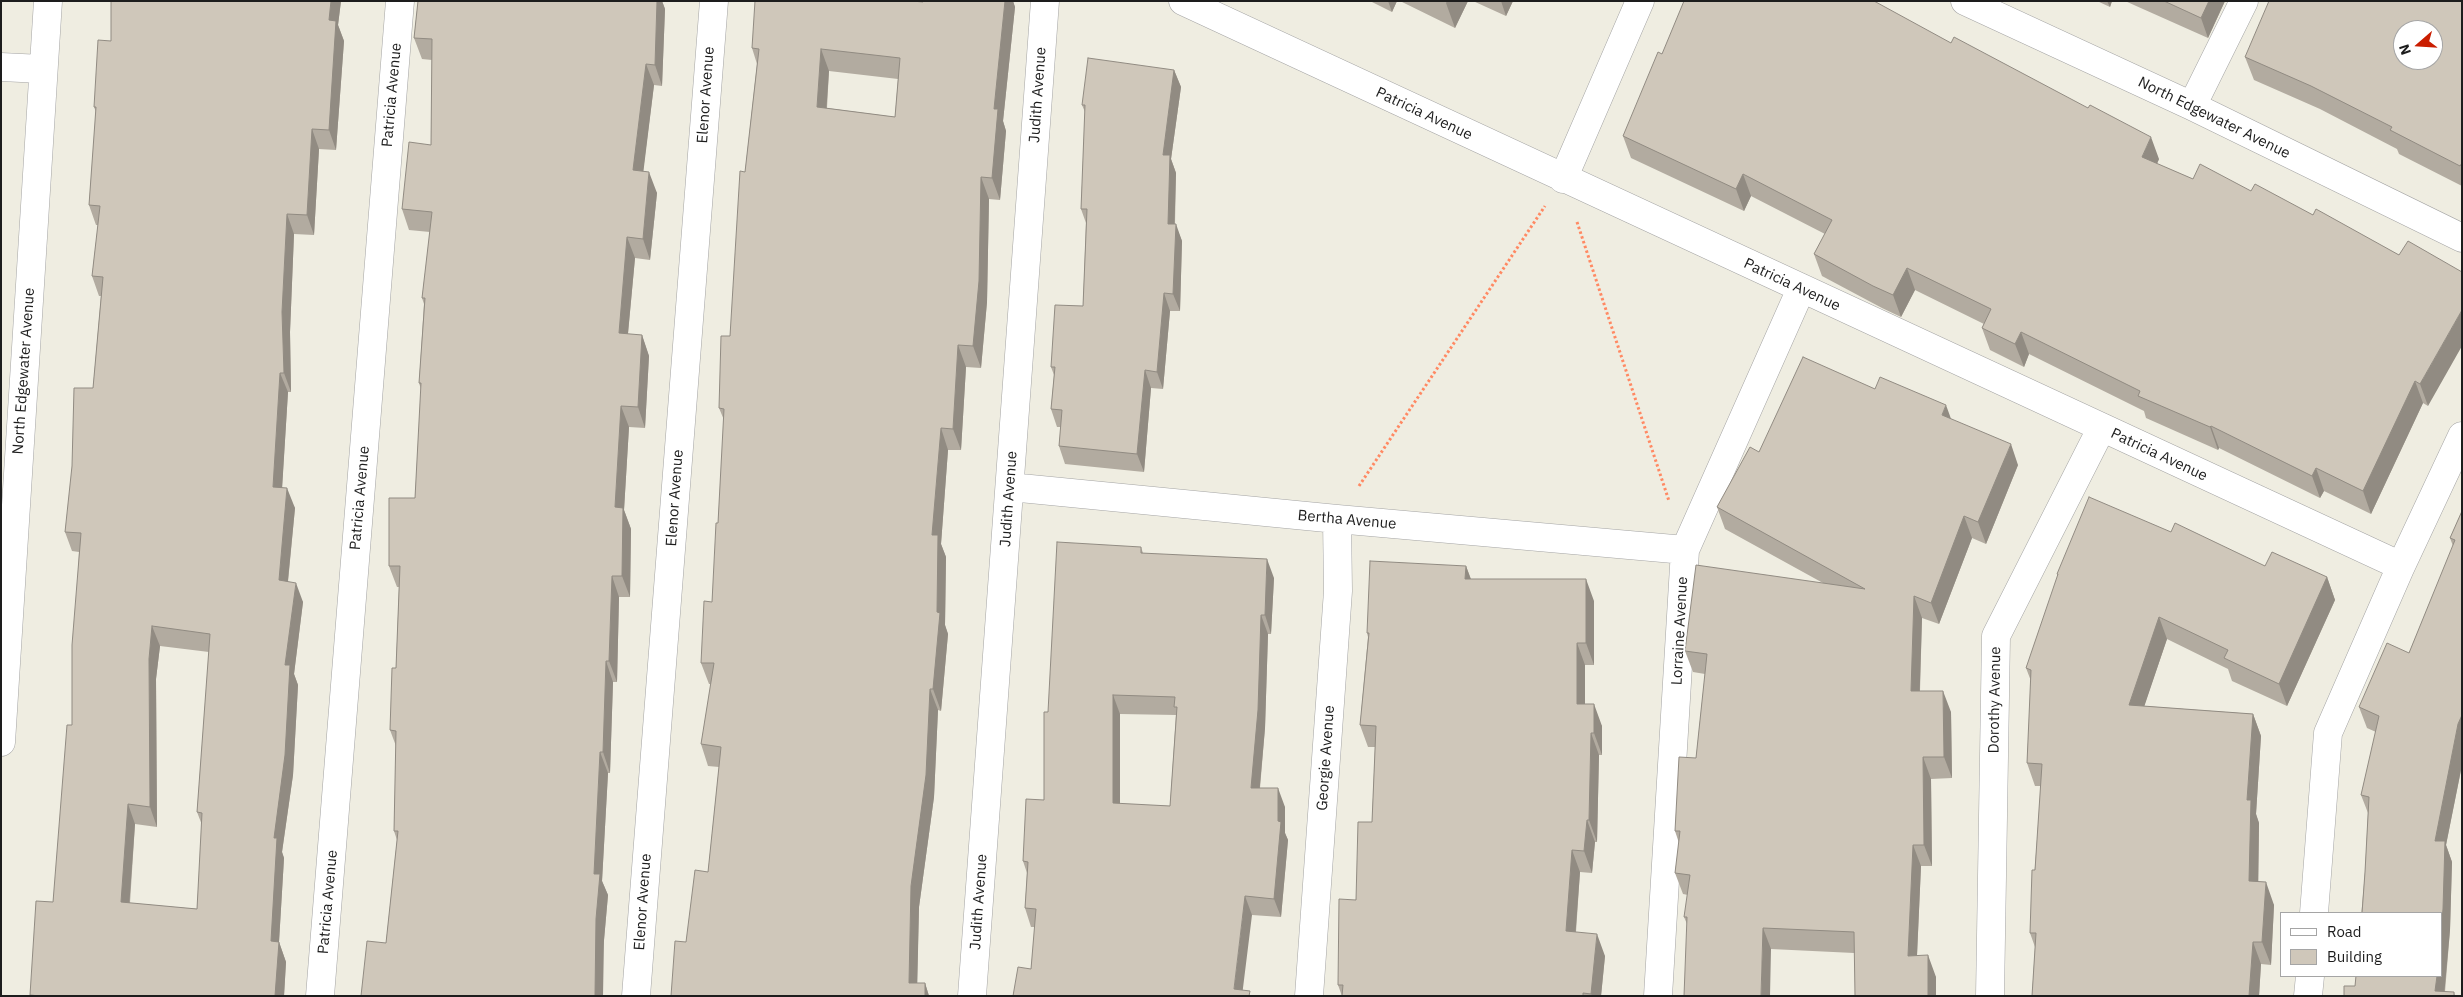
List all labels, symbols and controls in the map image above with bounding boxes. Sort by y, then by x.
north arrow [2393,20,2443,70]
street label: Patricia Avenue [378,42,406,148]
text: N [2395,42,2415,57]
street label: Elenor Avenue [694,46,718,144]
street label: Judith Avenue [1026,46,1050,144]
street label: North Edgewater Avenue [2135,73,2293,163]
street label: Patricia Avenue [1373,84,1475,144]
street label: Patricia Avenue [1741,255,1843,315]
street label: North Edgewater Avenue [9,287,39,455]
street label: Patricia Avenue [2108,425,2210,485]
street label: Patricia Avenue [346,445,374,551]
street label: Elenor Avenue [663,449,687,547]
street label: Judith Avenue [997,450,1021,548]
street label: Bertha Avenue [1297,507,1397,533]
street label: Lorraine Avenue [1668,576,1692,686]
street label: Dorothy Avenue [1985,646,2005,754]
street label: Georgie Avenue [1313,705,1339,811]
street label: Patricia Avenue [314,849,342,955]
street label: Elenor Avenue [631,853,655,951]
street label: Judith Avenue [967,853,991,951]
legend [2280,912,2443,977]
text: Road [2327,922,2362,941]
text: Building [2327,947,2382,966]

